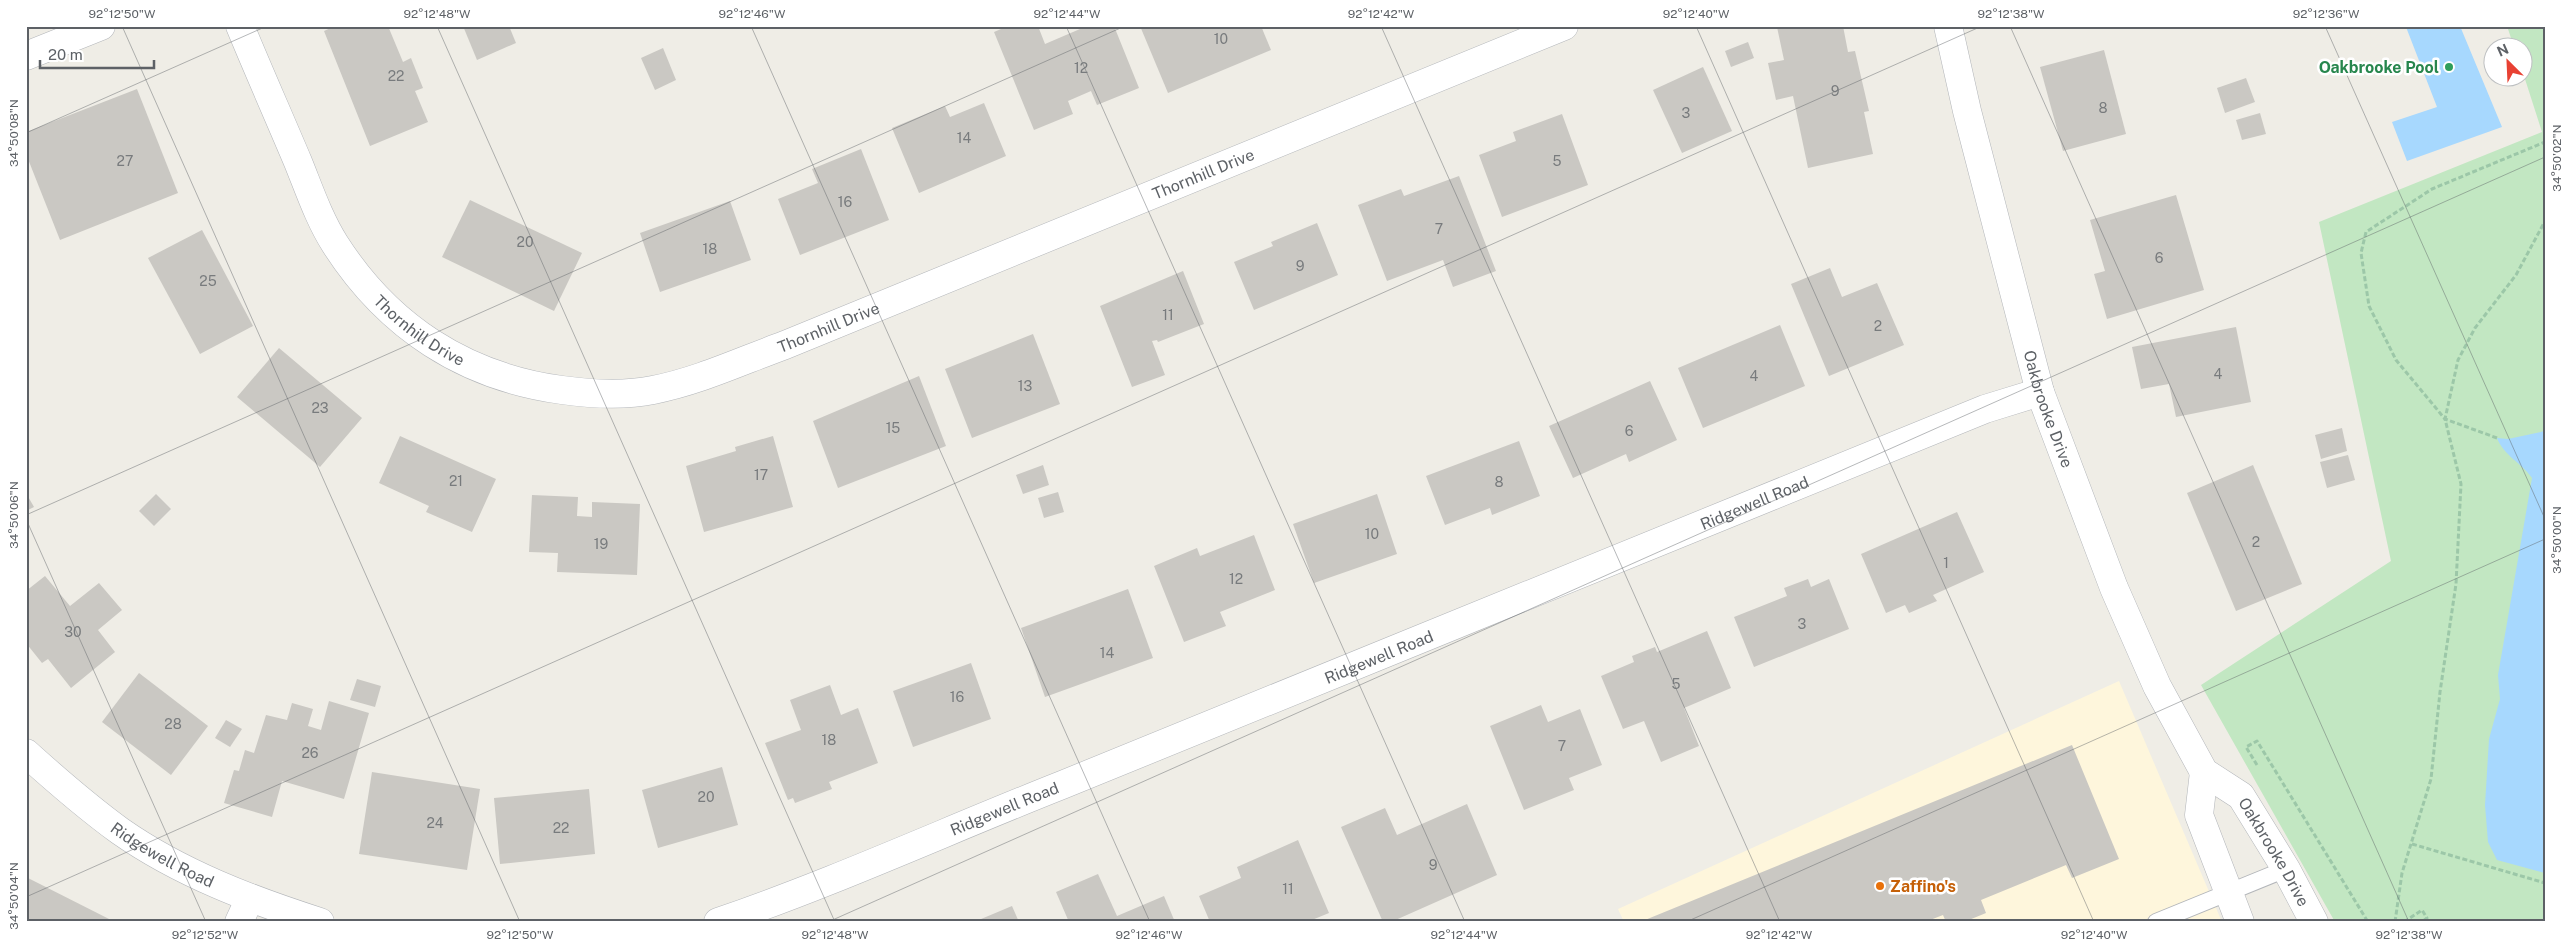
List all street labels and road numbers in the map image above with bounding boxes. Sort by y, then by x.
street label: Thornhill Drive [1150,145,1257,204]
street label: Thornhill Drive [370,291,468,370]
street label: Thornhill Drive [775,298,882,357]
street label: Oakbrooke Drive [2020,348,2077,470]
street label: Ridgewell Road [1697,473,1812,534]
street label: Ridgewell Road [1322,627,1436,688]
street label: Ridgewell Road [947,778,1062,840]
street label: Oakbrooke Drive [2234,794,2313,910]
street label: Ridgewell Road [107,818,217,892]

